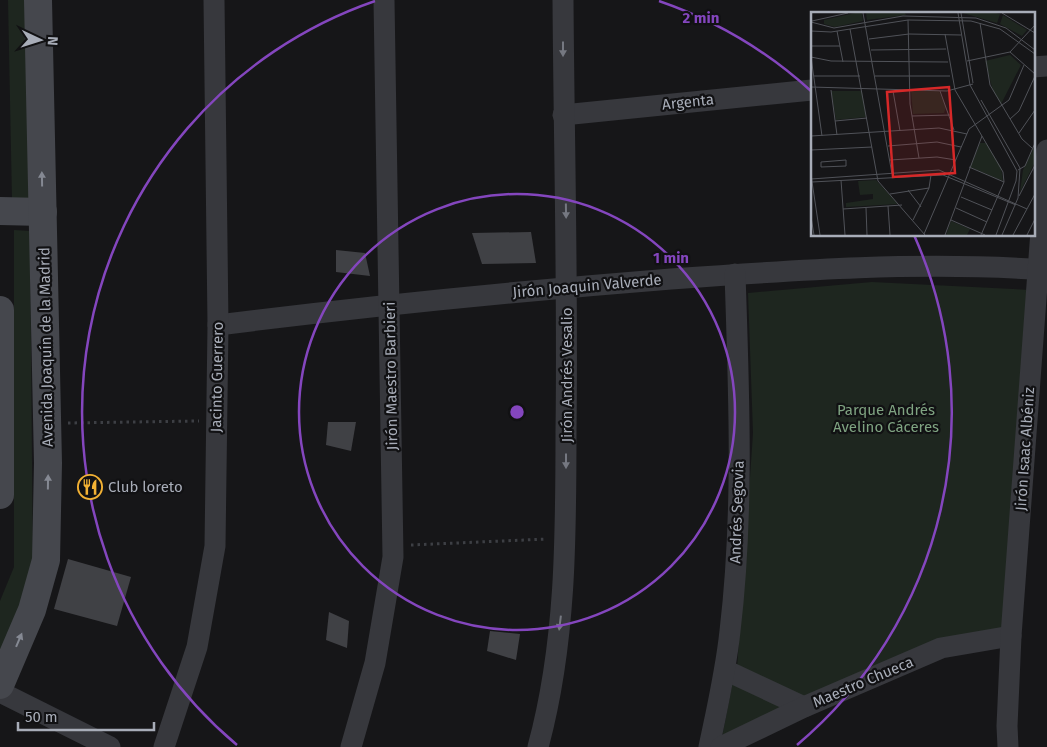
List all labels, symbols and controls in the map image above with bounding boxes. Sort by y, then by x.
text: 2 min [683,9,719,27]
inset map [811,12,1034,236]
north arrow [15,15,65,65]
text: N [44,36,61,46]
one-way arrow [559,41,567,57]
street label: Argenta [661,90,715,114]
one-way arrow [38,171,46,187]
one-way arrow [562,203,570,219]
street label: Avenida Joaquín de la Madrid [35,247,57,447]
text: 1 min [653,249,689,267]
street label: Jirón Joaquin Valverde [512,271,662,301]
street label: Jirón Maestro Barbieri [381,302,401,450]
street label: Jirón Andrés Vesalio [558,308,576,442]
street label: Jacinto Guerrero [207,322,227,432]
street label: Jirón Isaac Albéniz [1012,386,1038,511]
park label: Parque Andrés Avelino Cáceres [833,401,939,436]
centre of rings [508,403,526,421]
one-way arrow [562,453,570,469]
street label: Andrés Segovia [726,460,748,564]
one-way arrow [44,474,52,490]
restaurant icon: Club loreto [77,474,103,500]
place label: Club loreto [108,478,183,496]
one-way arrow [556,616,564,632]
one-way arrow [16,633,24,647]
street label: Maestro Chueca [810,653,916,711]
scale bar [18,700,154,732]
text: 50 m [25,708,58,726]

